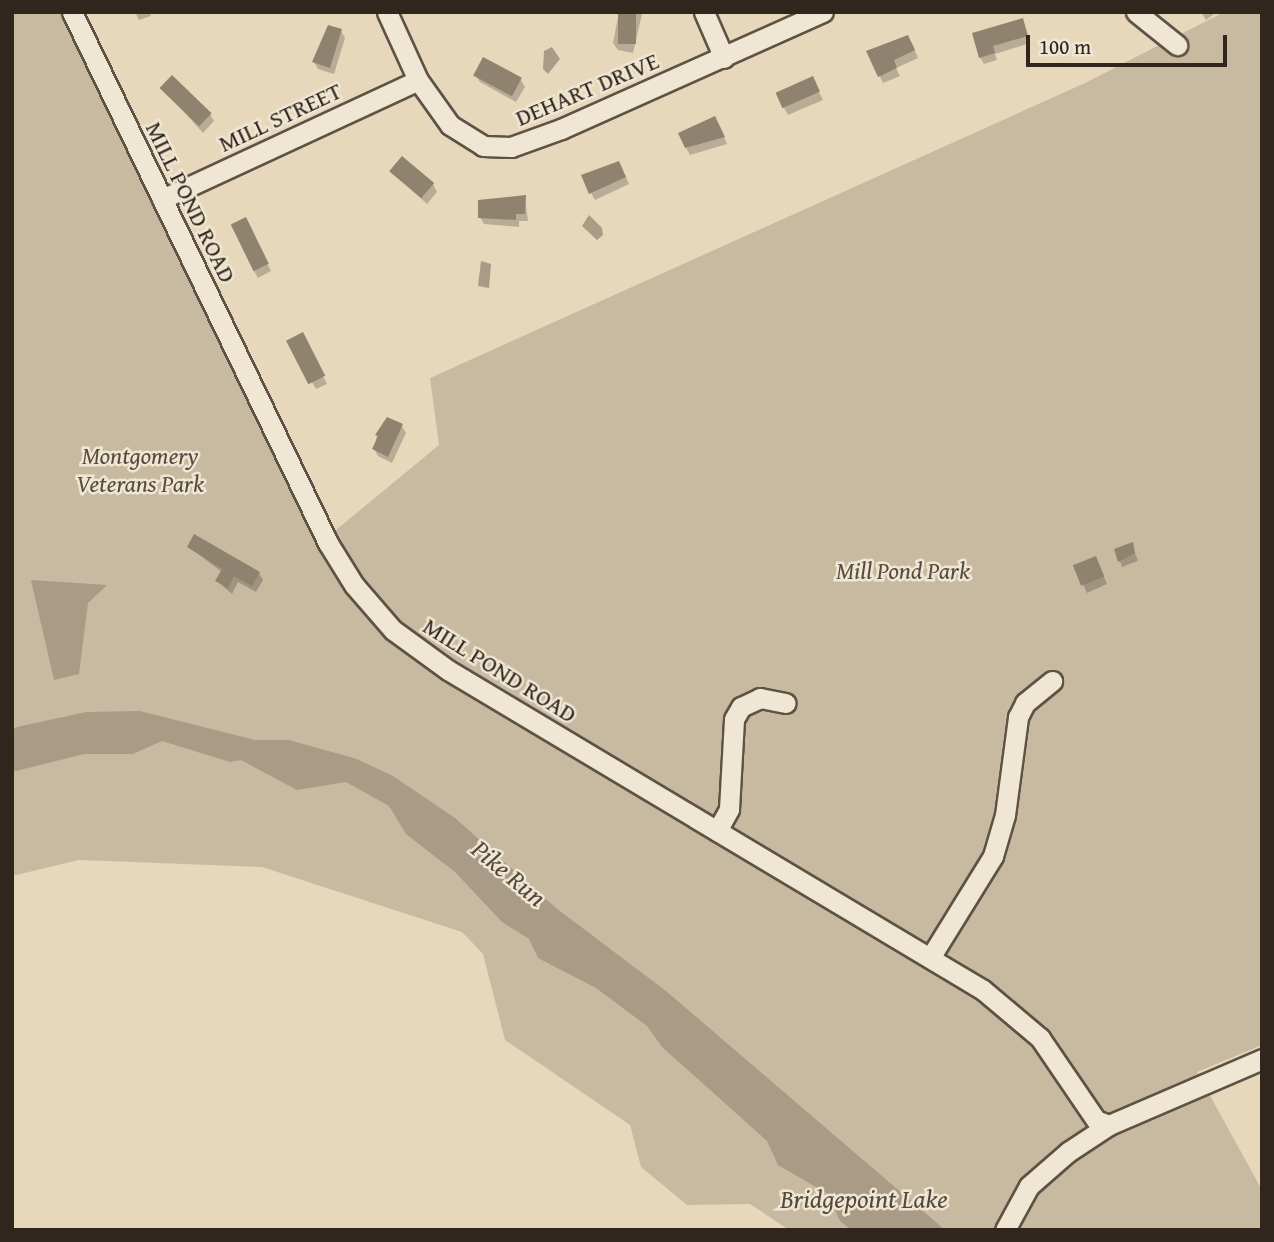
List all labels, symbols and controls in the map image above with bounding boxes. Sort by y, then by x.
scale bar [1029,21,1230,65]
text: 100 m [1039,31,1091,62]
street label: DEHART DRIVE [511,46,663,132]
street label: MILL STREET [214,76,346,158]
street label: MILL POND ROAD [140,117,242,287]
park label: Montgomery Veterans Park [76,442,204,498]
park label: Mill Pond Park [836,557,970,585]
street label: MILL POND ROAD [418,611,582,729]
water label: Pike Run [466,833,552,913]
water label: Bridgepoint Lake [780,1183,948,1215]

